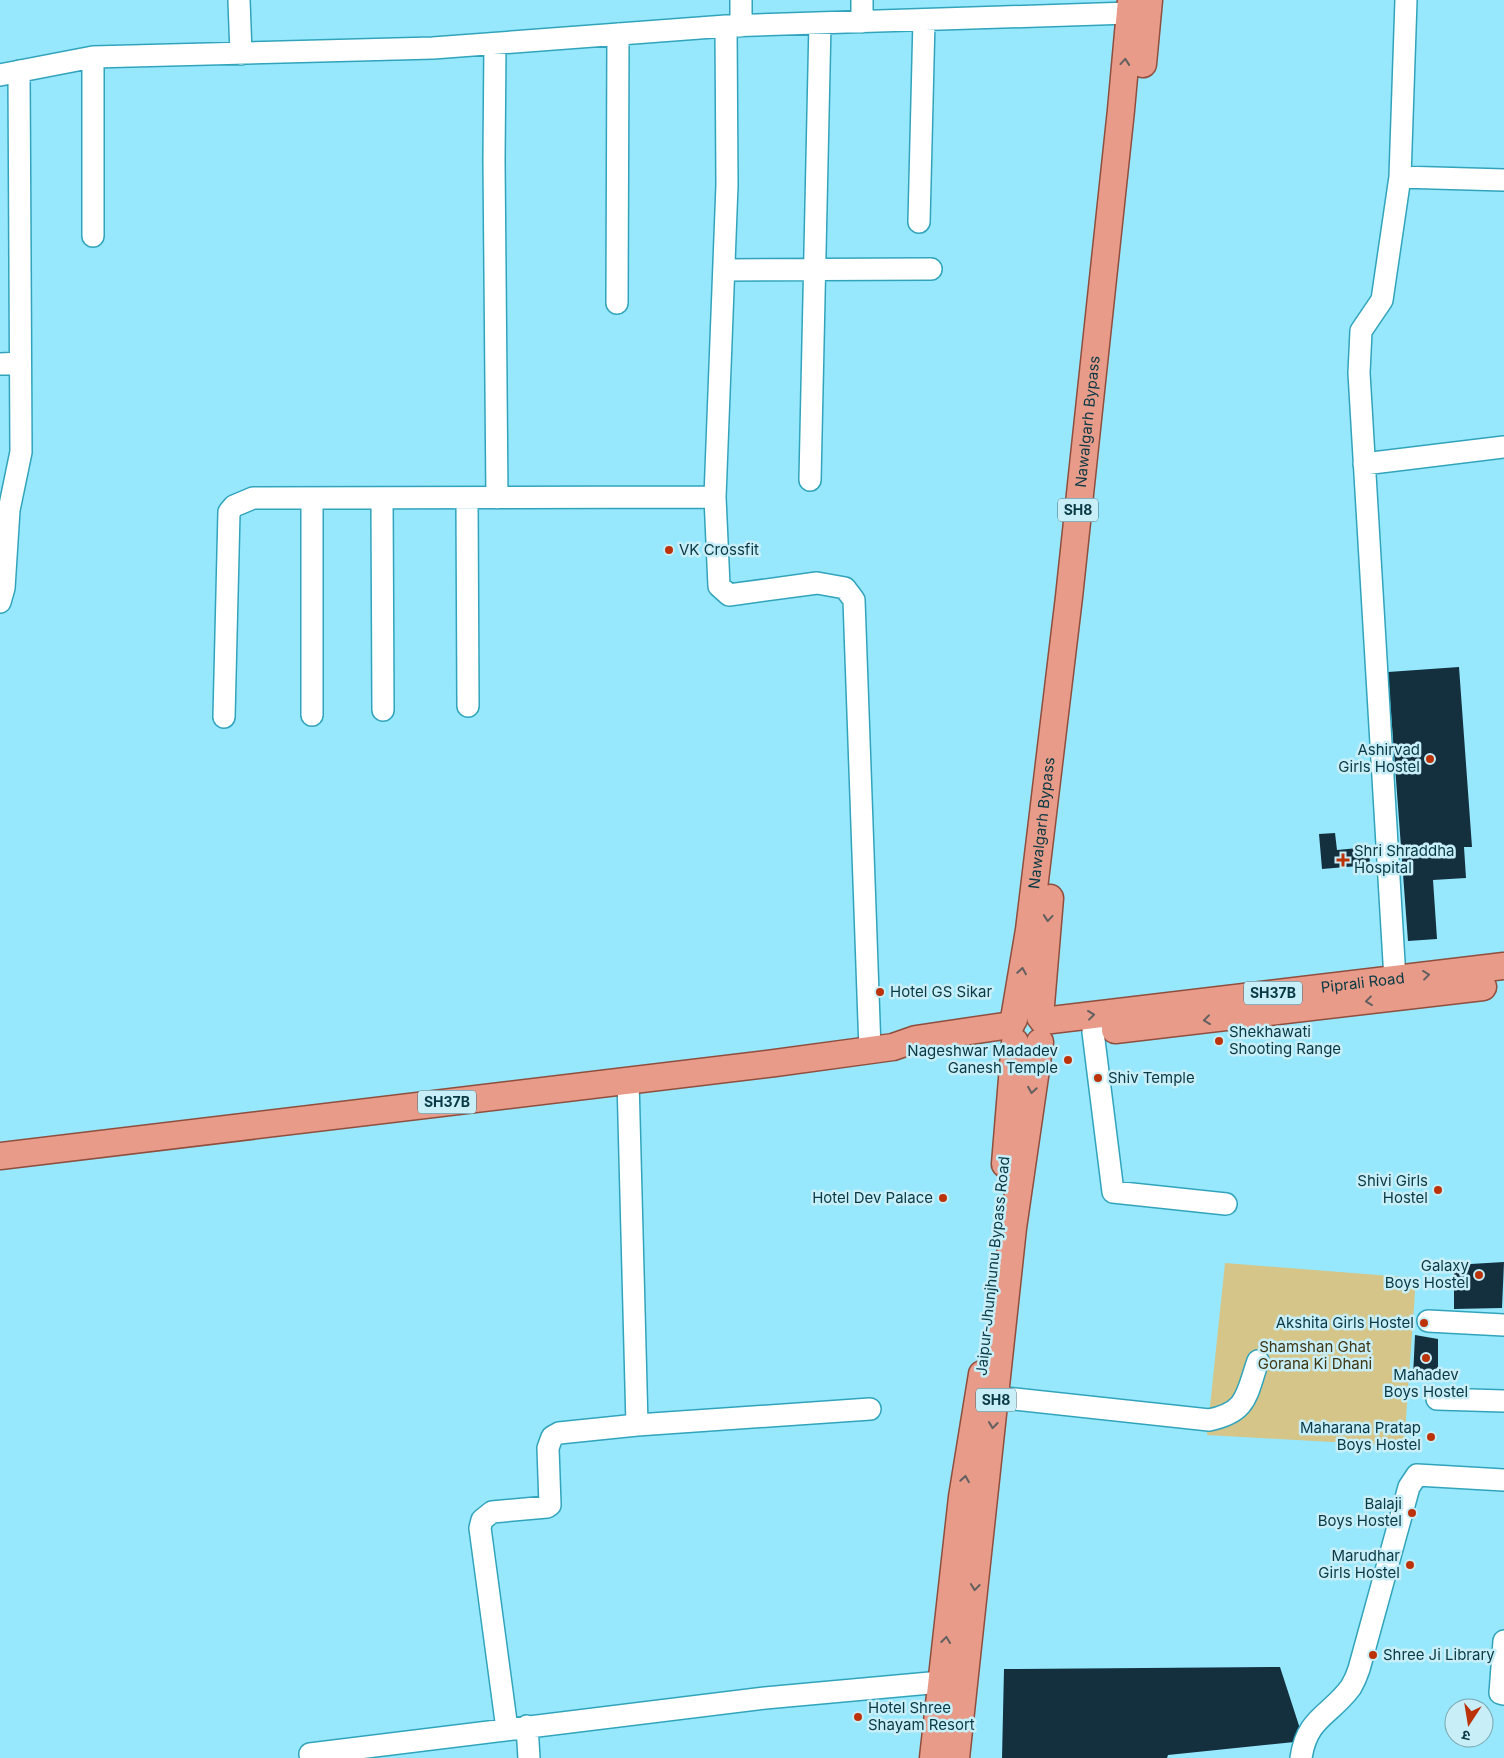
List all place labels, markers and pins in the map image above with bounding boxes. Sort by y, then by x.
place label: VK Crossfit [679,540,759,559]
marker: VK Crossfit [663,544,675,556]
place label: Ashirvad Girls Hostel [1338,740,1420,776]
marker: Ashirvad Girls Hostel [1424,753,1436,765]
place label: Shri Shraddha Hospital [1354,841,1454,877]
marker: Shri Shraddha Hospital [1336,853,1350,867]
place label: Hotel GS Sikar [890,982,992,1001]
marker: Hotel GS Sikar [874,986,886,998]
place label: Shekhawati Shooting Range [1229,1022,1341,1058]
marker: Shekhawati Shooting Range [1213,1035,1225,1047]
place label: Nageshwar Madadev Ganesh Temple [907,1041,1059,1077]
marker: Nageshwar Madadev Ganesh Temple [1062,1054,1074,1066]
place label: Shiv Temple [1108,1068,1195,1087]
marker: Shiv Temple [1092,1072,1104,1084]
place label: Shivi Girls Hostel [1357,1171,1428,1207]
marker: Shivi Girls Hostel [1432,1184,1444,1196]
place label: Hotel Dev Palace [812,1188,933,1207]
marker: Hotel Dev Palace [937,1192,949,1204]
place label: Galaxy Boys Hostel [1385,1256,1470,1292]
marker: Galaxy Boys Hostel [1473,1269,1485,1281]
place label: Akshita Girls Hostel [1276,1313,1414,1332]
marker: Akshita Girls Hostel [1418,1317,1430,1329]
marker: Mahadev Boys Hostel [1420,1352,1432,1364]
place label: Mahadev Boys Hostel [1384,1365,1468,1401]
place label: Maharana Pratap Boys Hostel [1300,1418,1421,1454]
marker: Maharana Pratap Boys Hostel [1425,1431,1437,1443]
place label: Balaji Boys Hostel [1318,1494,1402,1530]
marker: Balaji Boys Hostel [1406,1507,1418,1519]
place label: Marudhar Girls Hostel [1318,1546,1400,1582]
marker: Marudhar Girls Hostel [1404,1559,1416,1571]
place label: Shree Ji Library [1383,1645,1495,1664]
marker: Shree Ji Library [1367,1649,1379,1661]
place label: Hotel Shree Shayam Resort [868,1698,975,1734]
marker: Hotel Shree Shayam Resort [852,1711,864,1723]

